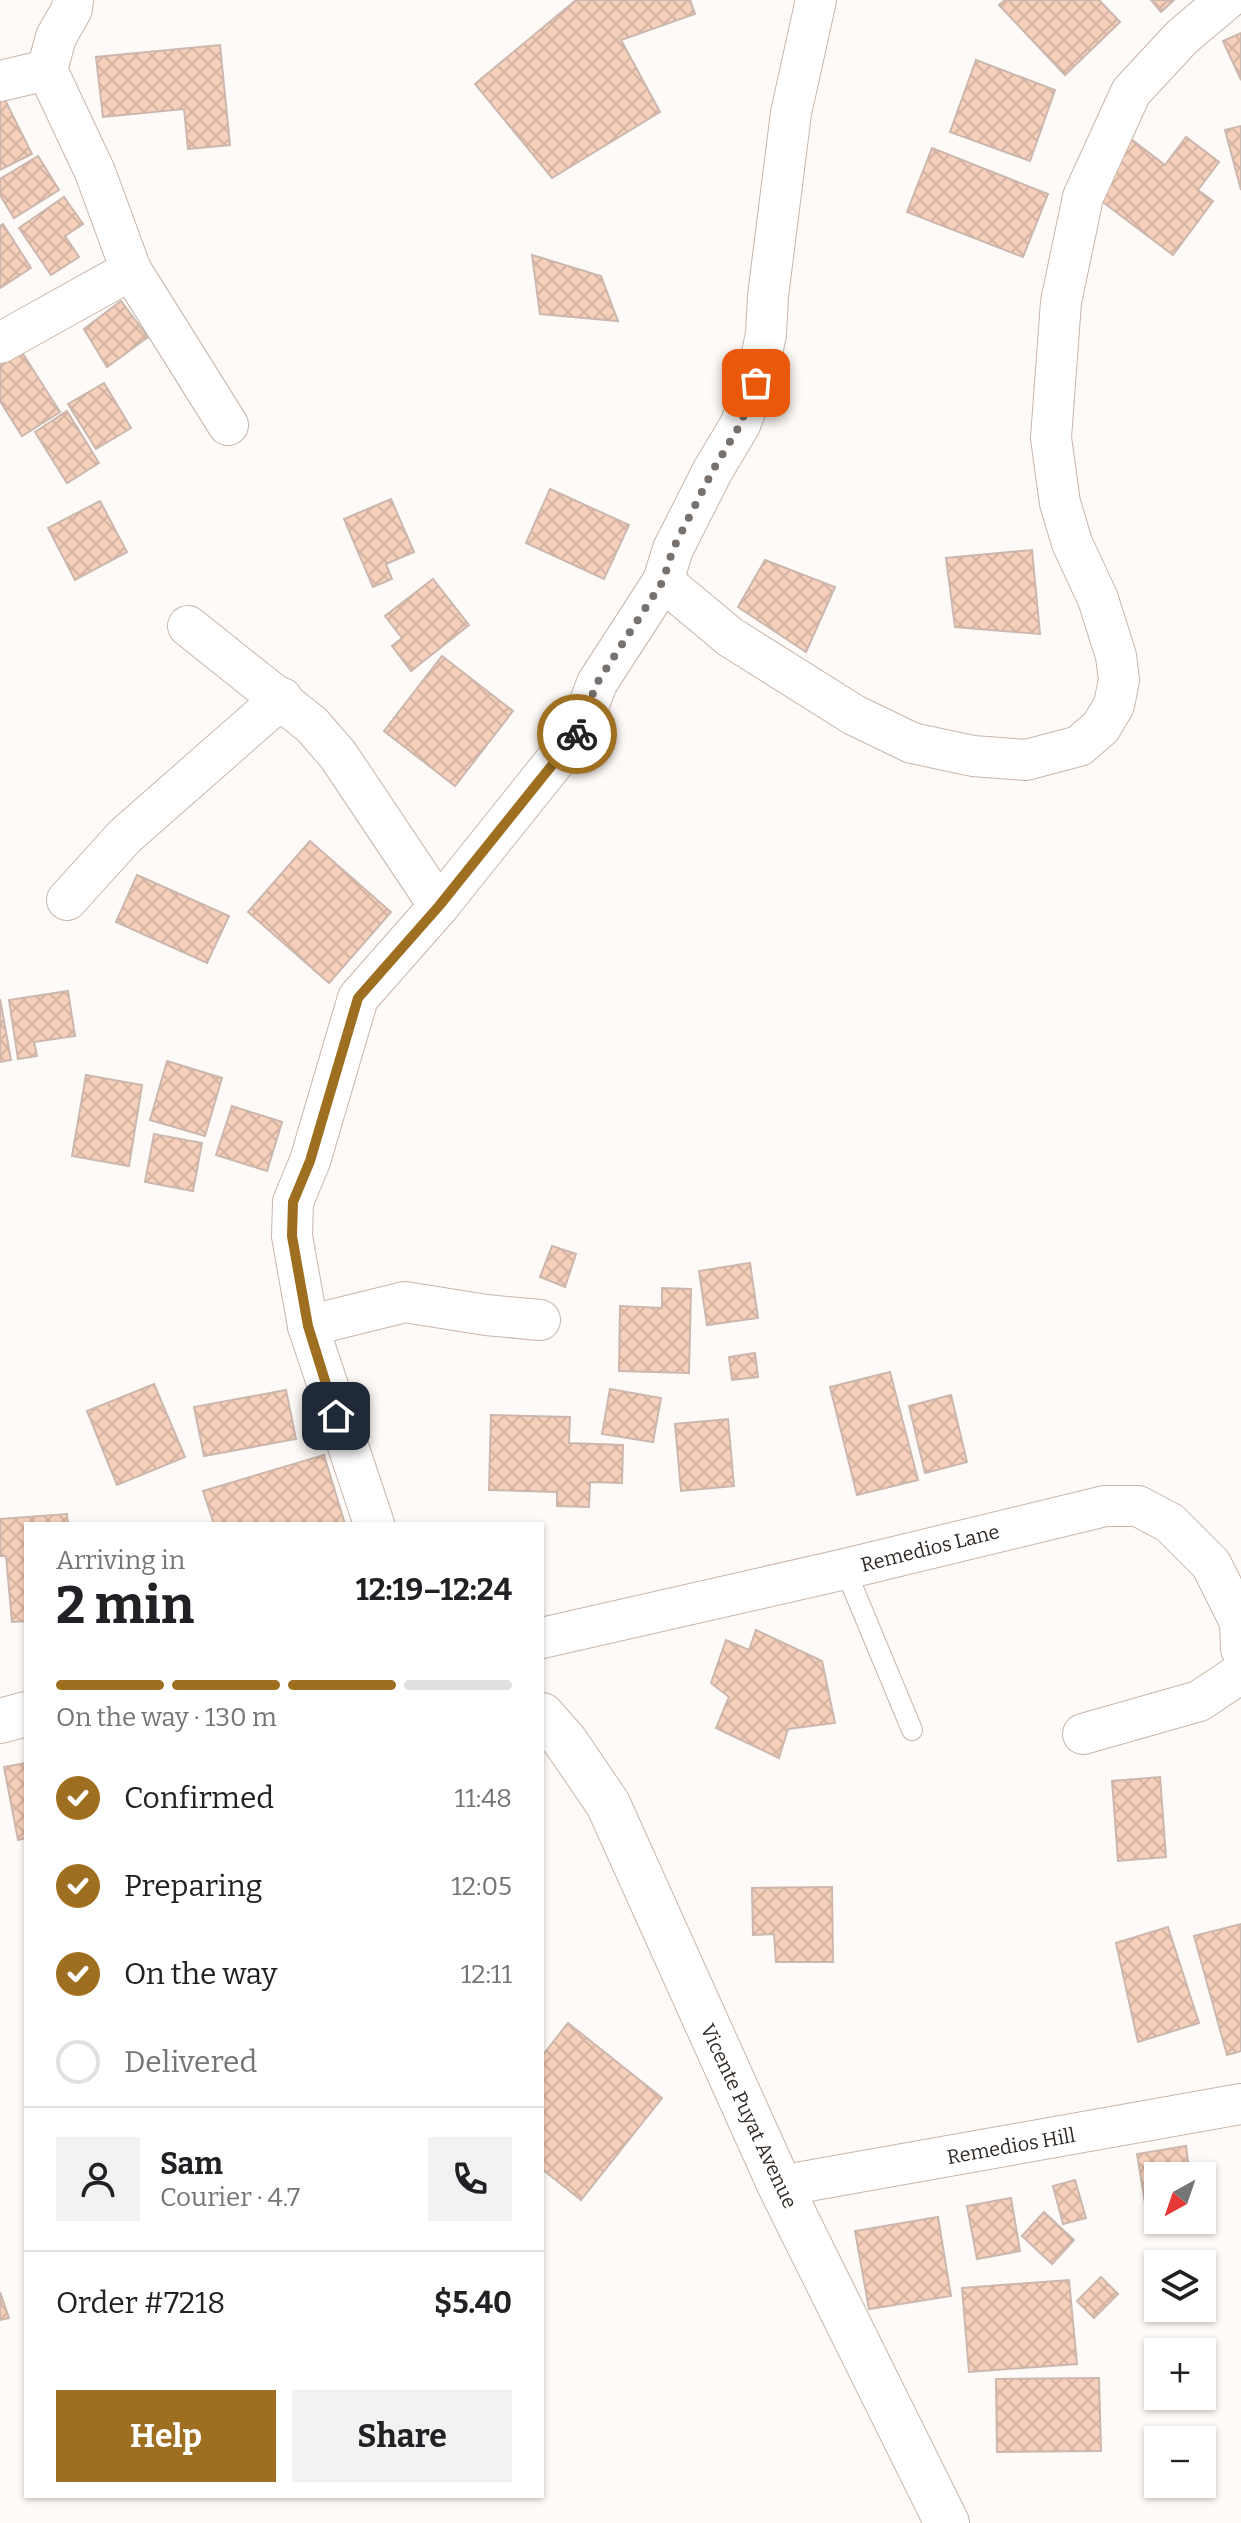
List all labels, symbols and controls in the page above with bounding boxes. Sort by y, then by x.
pin [722,349,790,417]
icon: bag [734,361,778,405]
courier [537,694,617,774]
icon: bike [555,712,599,756]
pin [302,1382,370,1450]
icon: home [314,1394,358,1438]
street label: Remedios Lane [858,1519,1002,1577]
text: Arriving in [56,1545,185,1576]
text: 12:19–12:24 [356,1572,512,1608]
text: 2 min [56,1574,194,1637]
text: On the way · 130 m [56,1702,277,1733]
icon: check [56,1776,100,1820]
text: Confirmed [124,1780,274,1816]
text: 11:48 [455,1783,512,1814]
icon: check [56,1864,100,1908]
text: Preparing [124,1868,262,1904]
text: 12:05 [451,1871,512,1902]
icon: check [56,1952,100,1996]
text: On the way [124,1956,277,1992]
text: 12:11 [461,1959,512,1990]
street label: Vicente Puyat Avenue [696,2020,802,2212]
text: Delivered [124,2044,257,2080]
street label: Remedios Hill [945,2123,1077,2169]
button: person [56,2137,140,2221]
button: phone [428,2137,512,2221]
text: Sam [160,2146,223,2182]
north arrow [1144,2162,1216,2234]
map controls [1144,2162,1216,2498]
text: Courier · 4.7 [160,2182,300,2213]
button: layers [1144,2250,1216,2322]
text: Order #7218 [56,2285,225,2321]
text: $5.40 [434,2285,512,2321]
button: + [1144,2338,1216,2410]
button: Help [56,2390,276,2482]
button: Share [292,2390,512,2482]
button: − [1144,2426,1216,2498]

